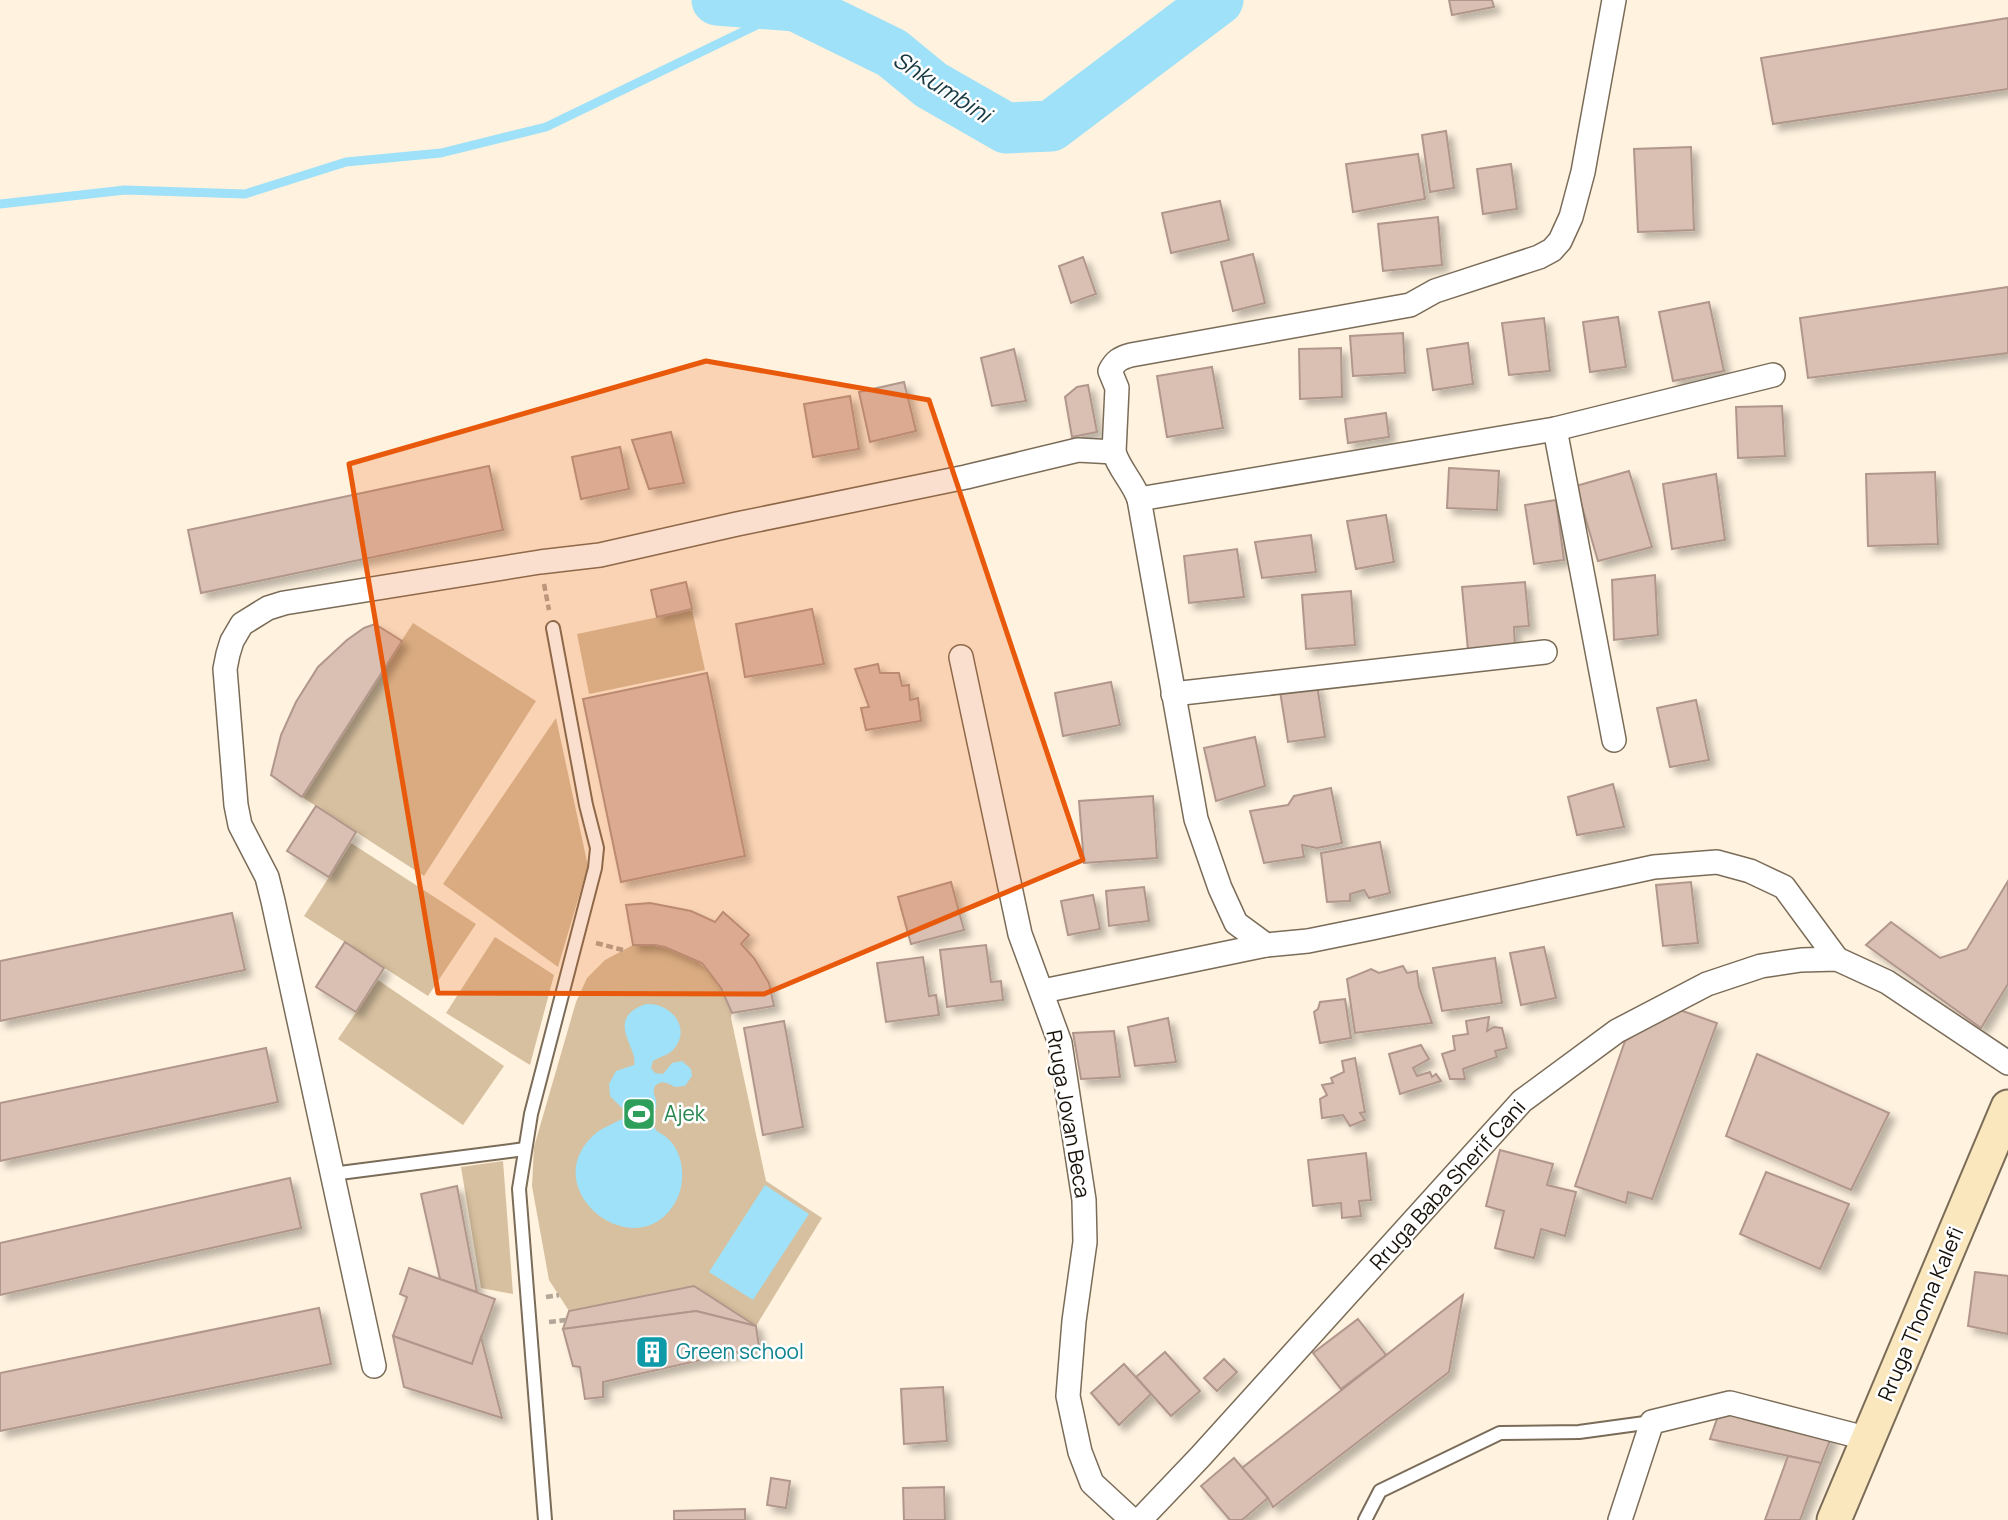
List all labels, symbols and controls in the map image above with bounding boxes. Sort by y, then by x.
water label: Shkumbini [888,43,1000,131]
street label: Rruga Jovan Beca [1040,1028,1098,1200]
street label: Rruga Baba Sherif Cani [1363,1093,1531,1276]
sports icon: Ajek [620,1095,658,1133]
place label: Ajek [664,1099,706,1127]
street label: Rruga Thoma Kalefi [1871,1222,1969,1405]
building icon: Green school [633,1333,671,1371]
place label: Green school [676,1337,804,1365]

